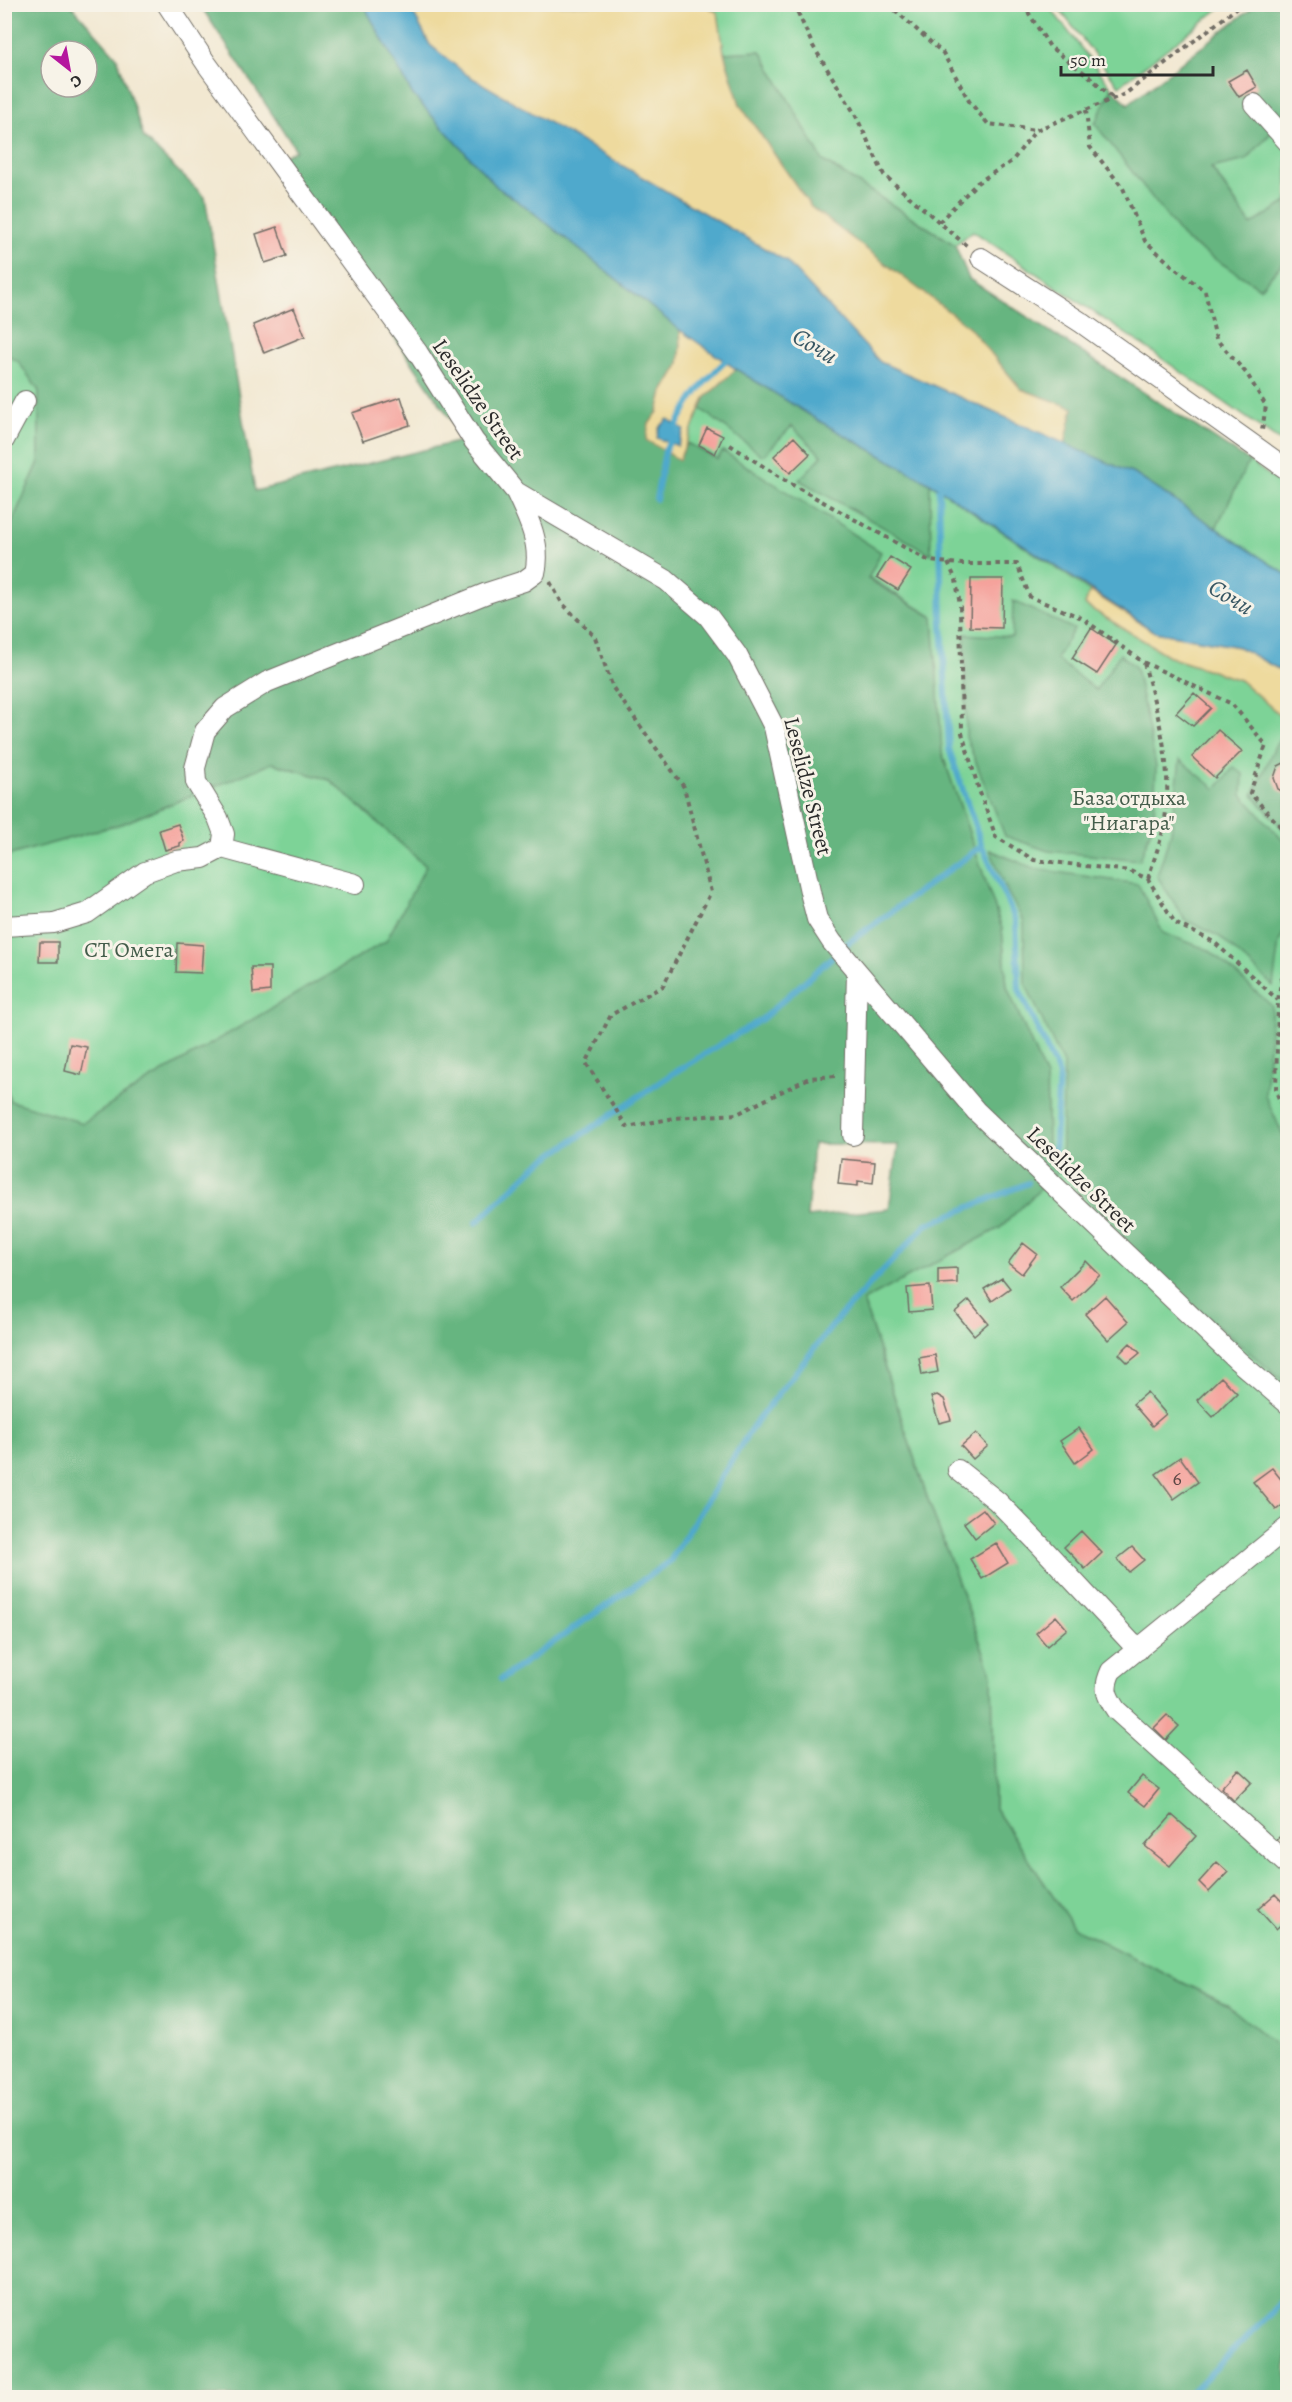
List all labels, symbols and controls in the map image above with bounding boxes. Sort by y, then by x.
north arrow [39,39,99,99]
scale bar [1061,39,1212,77]
text: 50 m [1070,48,1106,72]
text: С [66,69,86,93]
water label: Сочи [787,320,843,372]
street label: Leselidze Street [425,333,531,466]
water label: Сочи [1203,571,1259,623]
street label: Leselidze Street [776,714,840,859]
park label: База отдыха "Ниагара" [1072,783,1187,838]
park label: СТ Омега [84,935,175,965]
street label: Leselidze Street [1020,1120,1143,1240]
house number: 6 [1172,1465,1182,1492]

